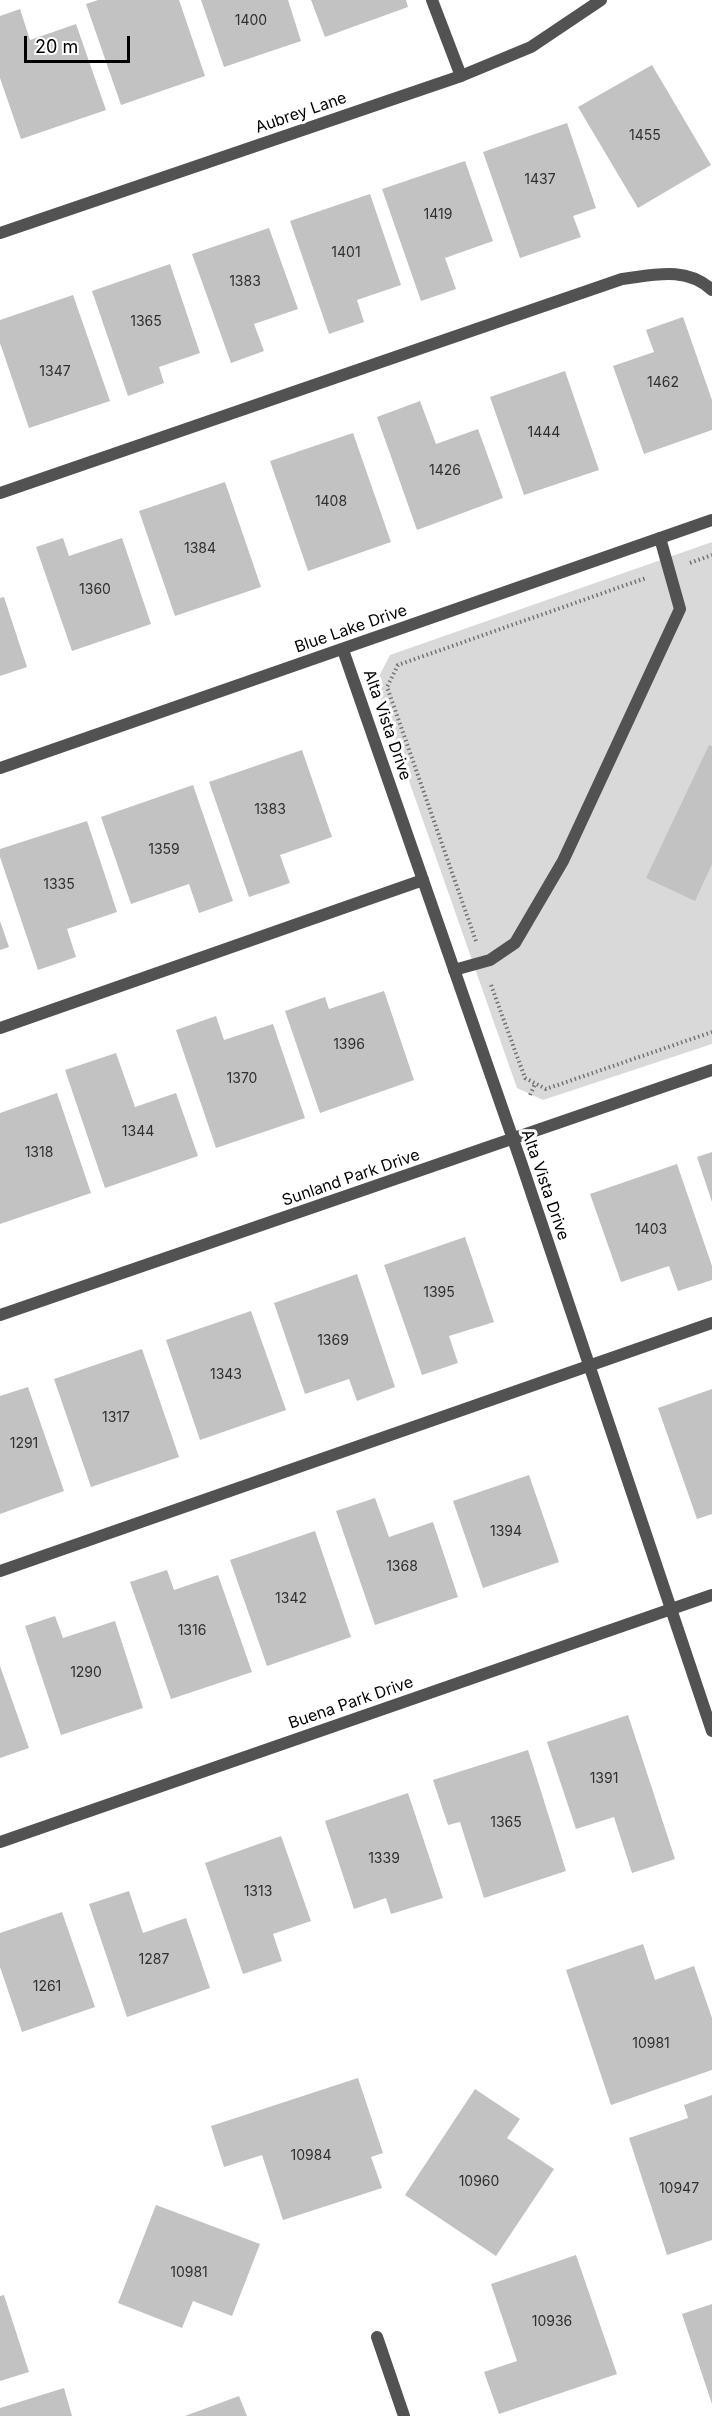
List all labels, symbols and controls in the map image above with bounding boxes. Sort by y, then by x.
house number: 1400 [235,13,267,29]
scale bar [27,24,134,62]
text: 20 m [35,36,78,57]
street label: Aubrey Lane [253,88,349,138]
house number: 1455 [629,128,661,144]
house number: 1437 [524,172,556,188]
house number: 1419 [424,207,452,223]
house number: 1401 [331,245,361,261]
house number: 1383 [229,274,261,290]
house number: 1365 [130,314,162,330]
house number: 1347 [39,364,71,380]
house number: 1462 [647,375,679,391]
house number: 1444 [528,425,560,441]
house number: 1426 [429,463,461,479]
house number: 1408 [315,494,347,510]
house number: 1384 [184,541,216,557]
house number: 1360 [79,582,111,598]
street label: Blue Lake Drive [292,601,410,657]
street label: Alta Vista Drive [359,667,415,783]
house number: 1383 [254,802,286,818]
house number: 1359 [148,842,180,858]
house number: 1335 [43,877,75,893]
house number: 1396 [333,1037,365,1053]
house number: 1370 [227,1071,257,1087]
house number: 1344 [122,1124,154,1140]
street label: Alta Vista Drive [517,1127,573,1243]
house number: 1318 [25,1145,53,1161]
street label: Sunland Park Drive [280,1145,422,1211]
house number: 1403 [635,1222,667,1238]
house number: 1395 [423,1285,455,1301]
house number: 1369 [317,1333,349,1349]
house number: 1343 [210,1367,242,1383]
house number: 1317 [102,1410,130,1426]
house number: 1291 [10,1436,38,1452]
house number: 1394 [490,1524,522,1540]
house number: 1368 [386,1559,418,1575]
house number: 1342 [275,1591,307,1607]
house number: 1316 [178,1623,206,1639]
house number: 1290 [70,1665,102,1681]
street label: Buena Park Drive [286,1673,416,1733]
house number: 1391 [590,1771,618,1787]
house number: 1365 [490,1815,522,1831]
house number: 1339 [368,1851,400,1867]
house number: 1313 [244,1884,272,1900]
house number: 1287 [139,1952,169,1968]
house number: 1261 [33,1979,61,1995]
house number: 10981 [632,2036,670,2052]
house number: 10984 [291,2148,331,2164]
house number: 10960 [459,2174,499,2190]
house number: 10947 [659,2181,699,2197]
house number: 10981 [170,2265,208,2281]
house number: 10936 [532,2314,572,2330]

